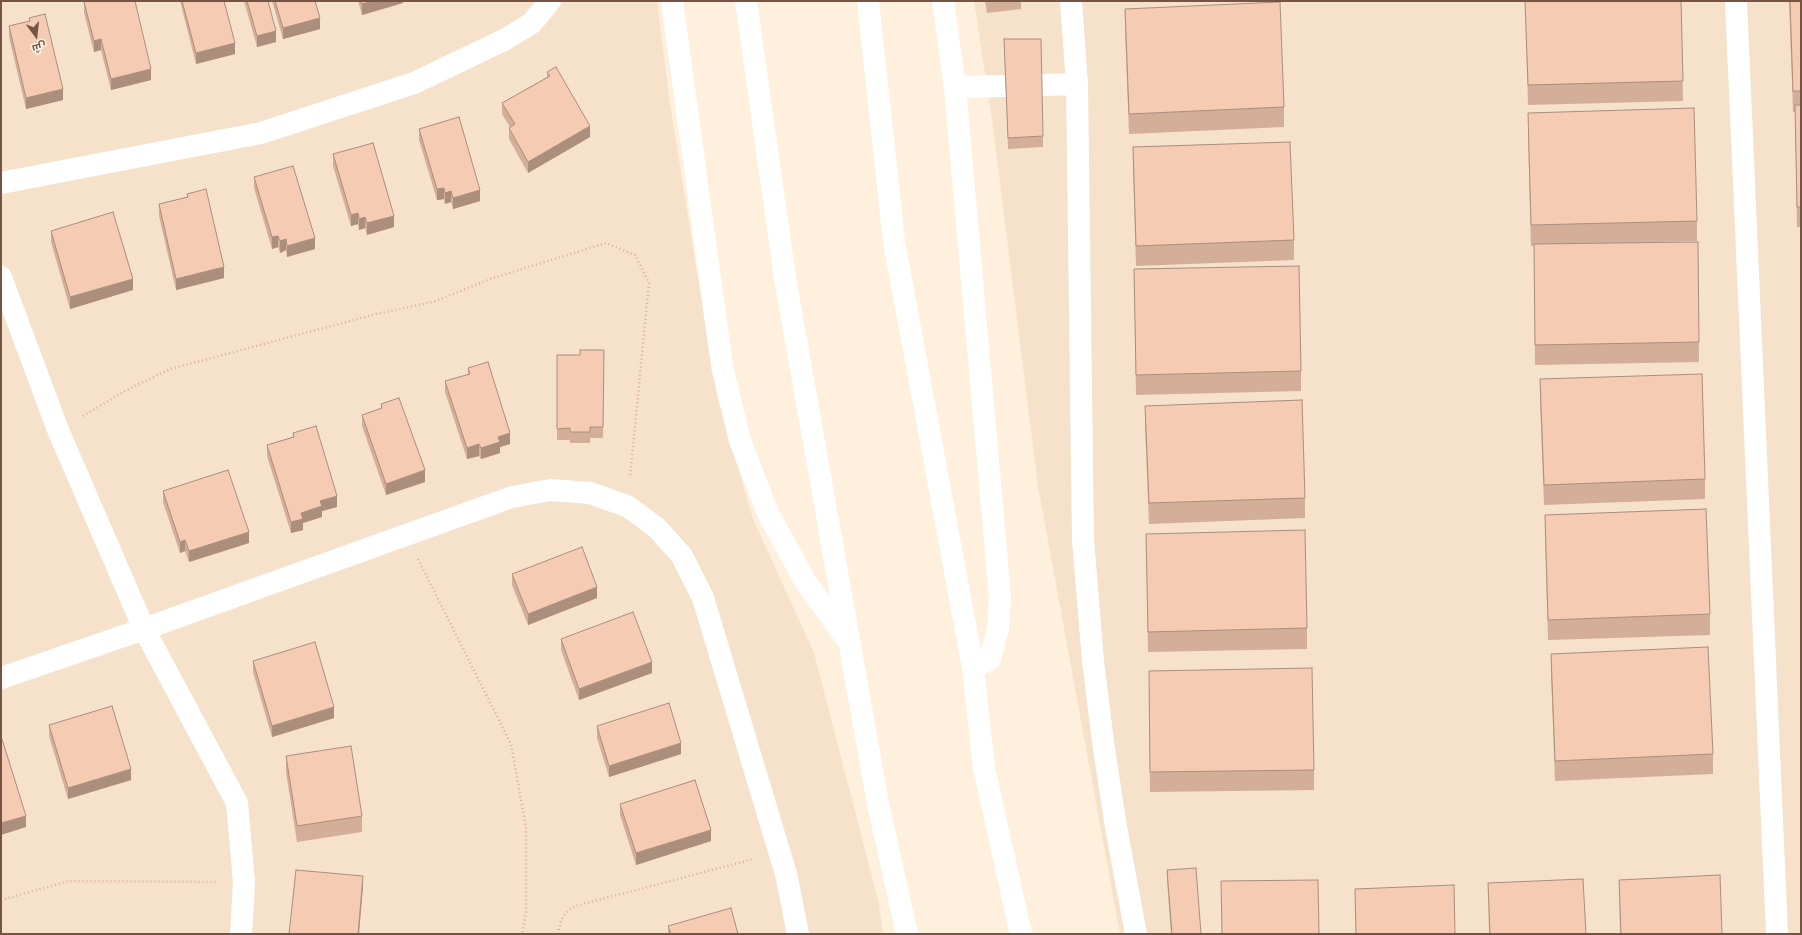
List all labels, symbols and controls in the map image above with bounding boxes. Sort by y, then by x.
north arrow [16,16,56,56]
text: ش [30,39,48,56]

